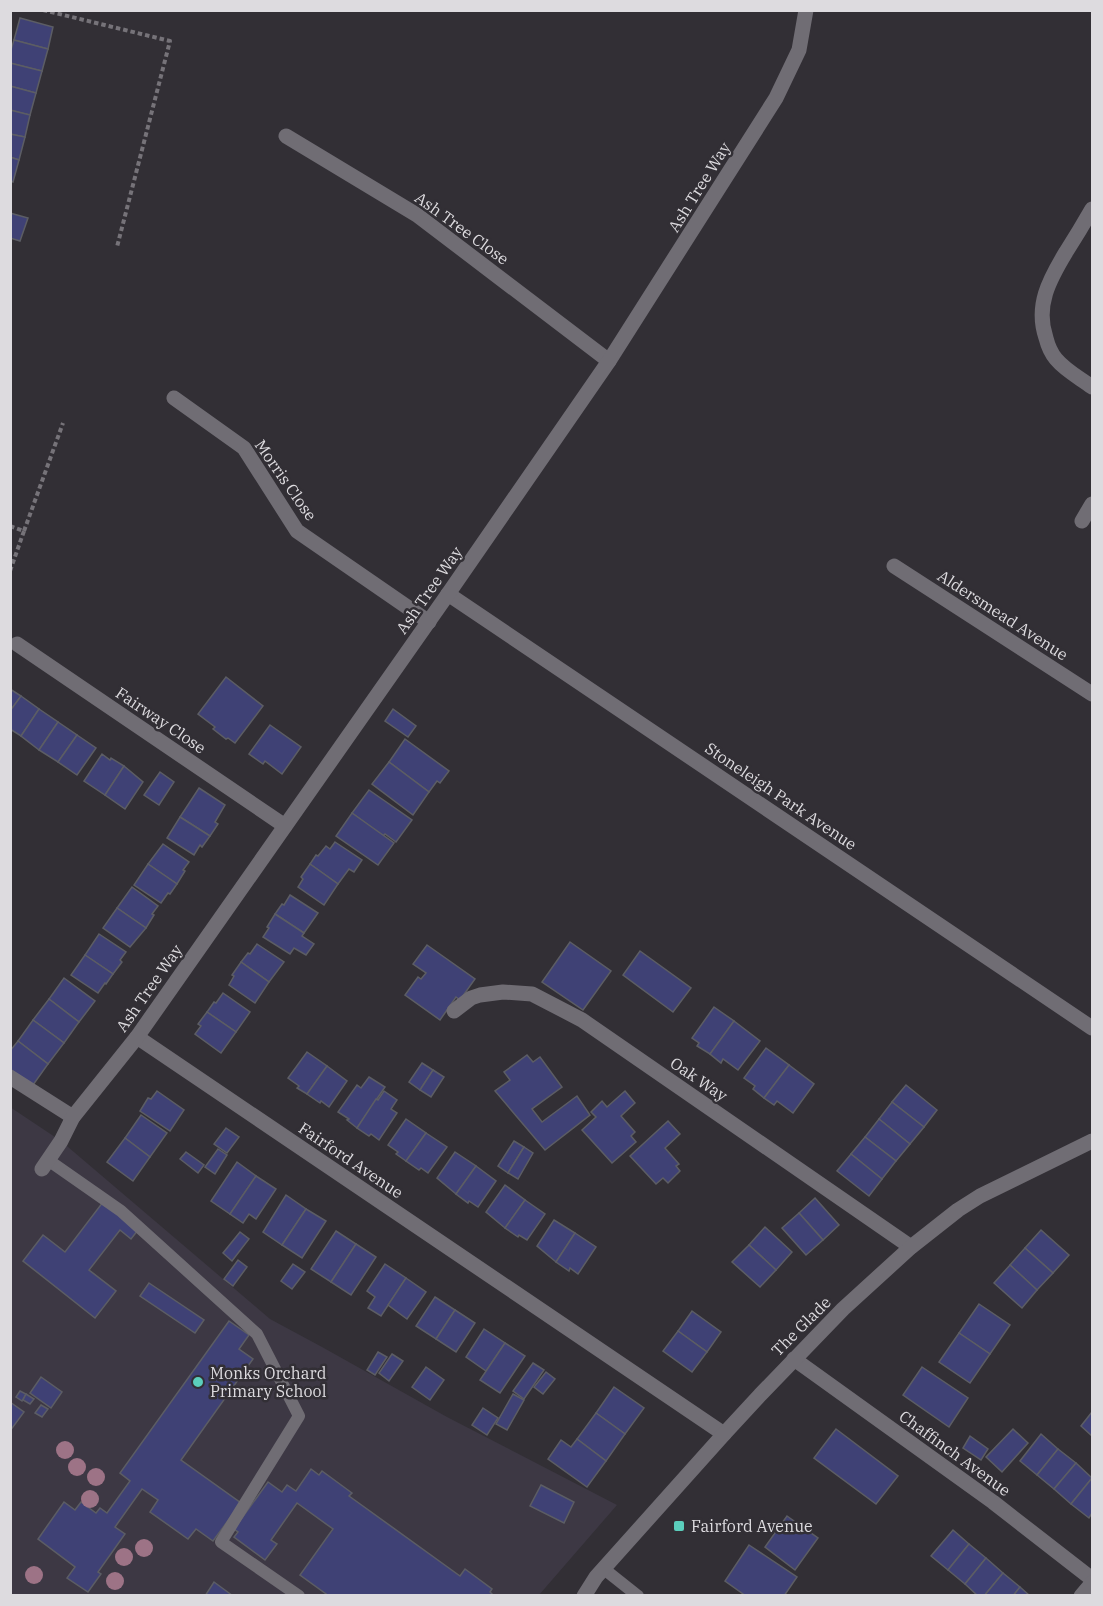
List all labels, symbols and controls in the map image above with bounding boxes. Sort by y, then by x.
street label: Ash Tree Way [663,138,735,236]
street label: Ash Tree Close [411,187,513,269]
street label: Morris Close [251,436,321,524]
street label: Ash Tree Way [391,542,467,638]
street label: Aldersmead Avenue [934,565,1072,665]
street label: Fairway Close [112,683,210,757]
street label: Stoneleigh Park Avenue [701,738,861,854]
street label: Ash Tree Way [111,940,187,1036]
street label: Oak Way [667,1053,732,1106]
street label: Fairford Avenue [295,1118,407,1202]
street label: The Glade [767,1292,835,1360]
place label: Monks Orchard Primary School [210,1363,327,1401]
marker: Monks Orchard Primary School [191,1375,205,1389]
street label: Chaffinch Avenue [895,1406,1015,1500]
place label: Fairford Avenue [691,1516,813,1536]
marker: Fairford Avenue [672,1519,686,1533]

